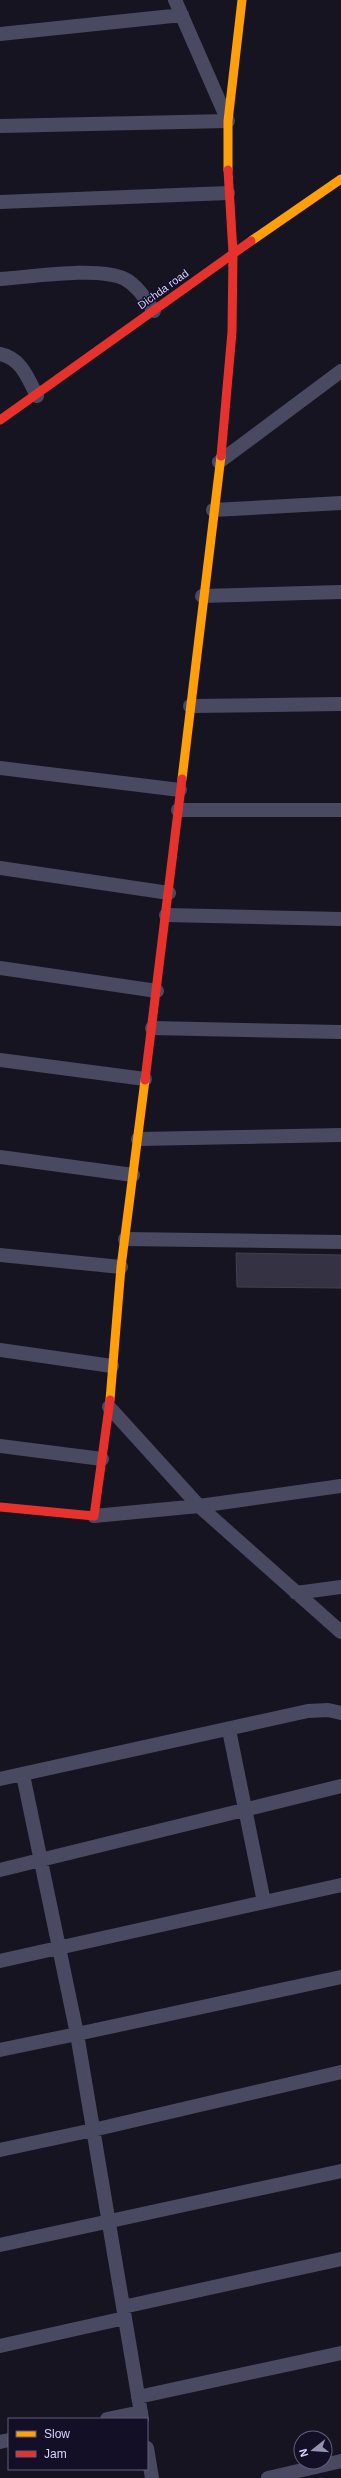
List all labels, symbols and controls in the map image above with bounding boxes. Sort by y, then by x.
street label: Dichda road [135,267,191,311]
legend [8,2418,148,2470]
text: Slow [44,2427,70,2441]
north arrow [293,2430,333,2470]
text: Jam [44,2447,67,2461]
text: N [297,2447,310,2458]

